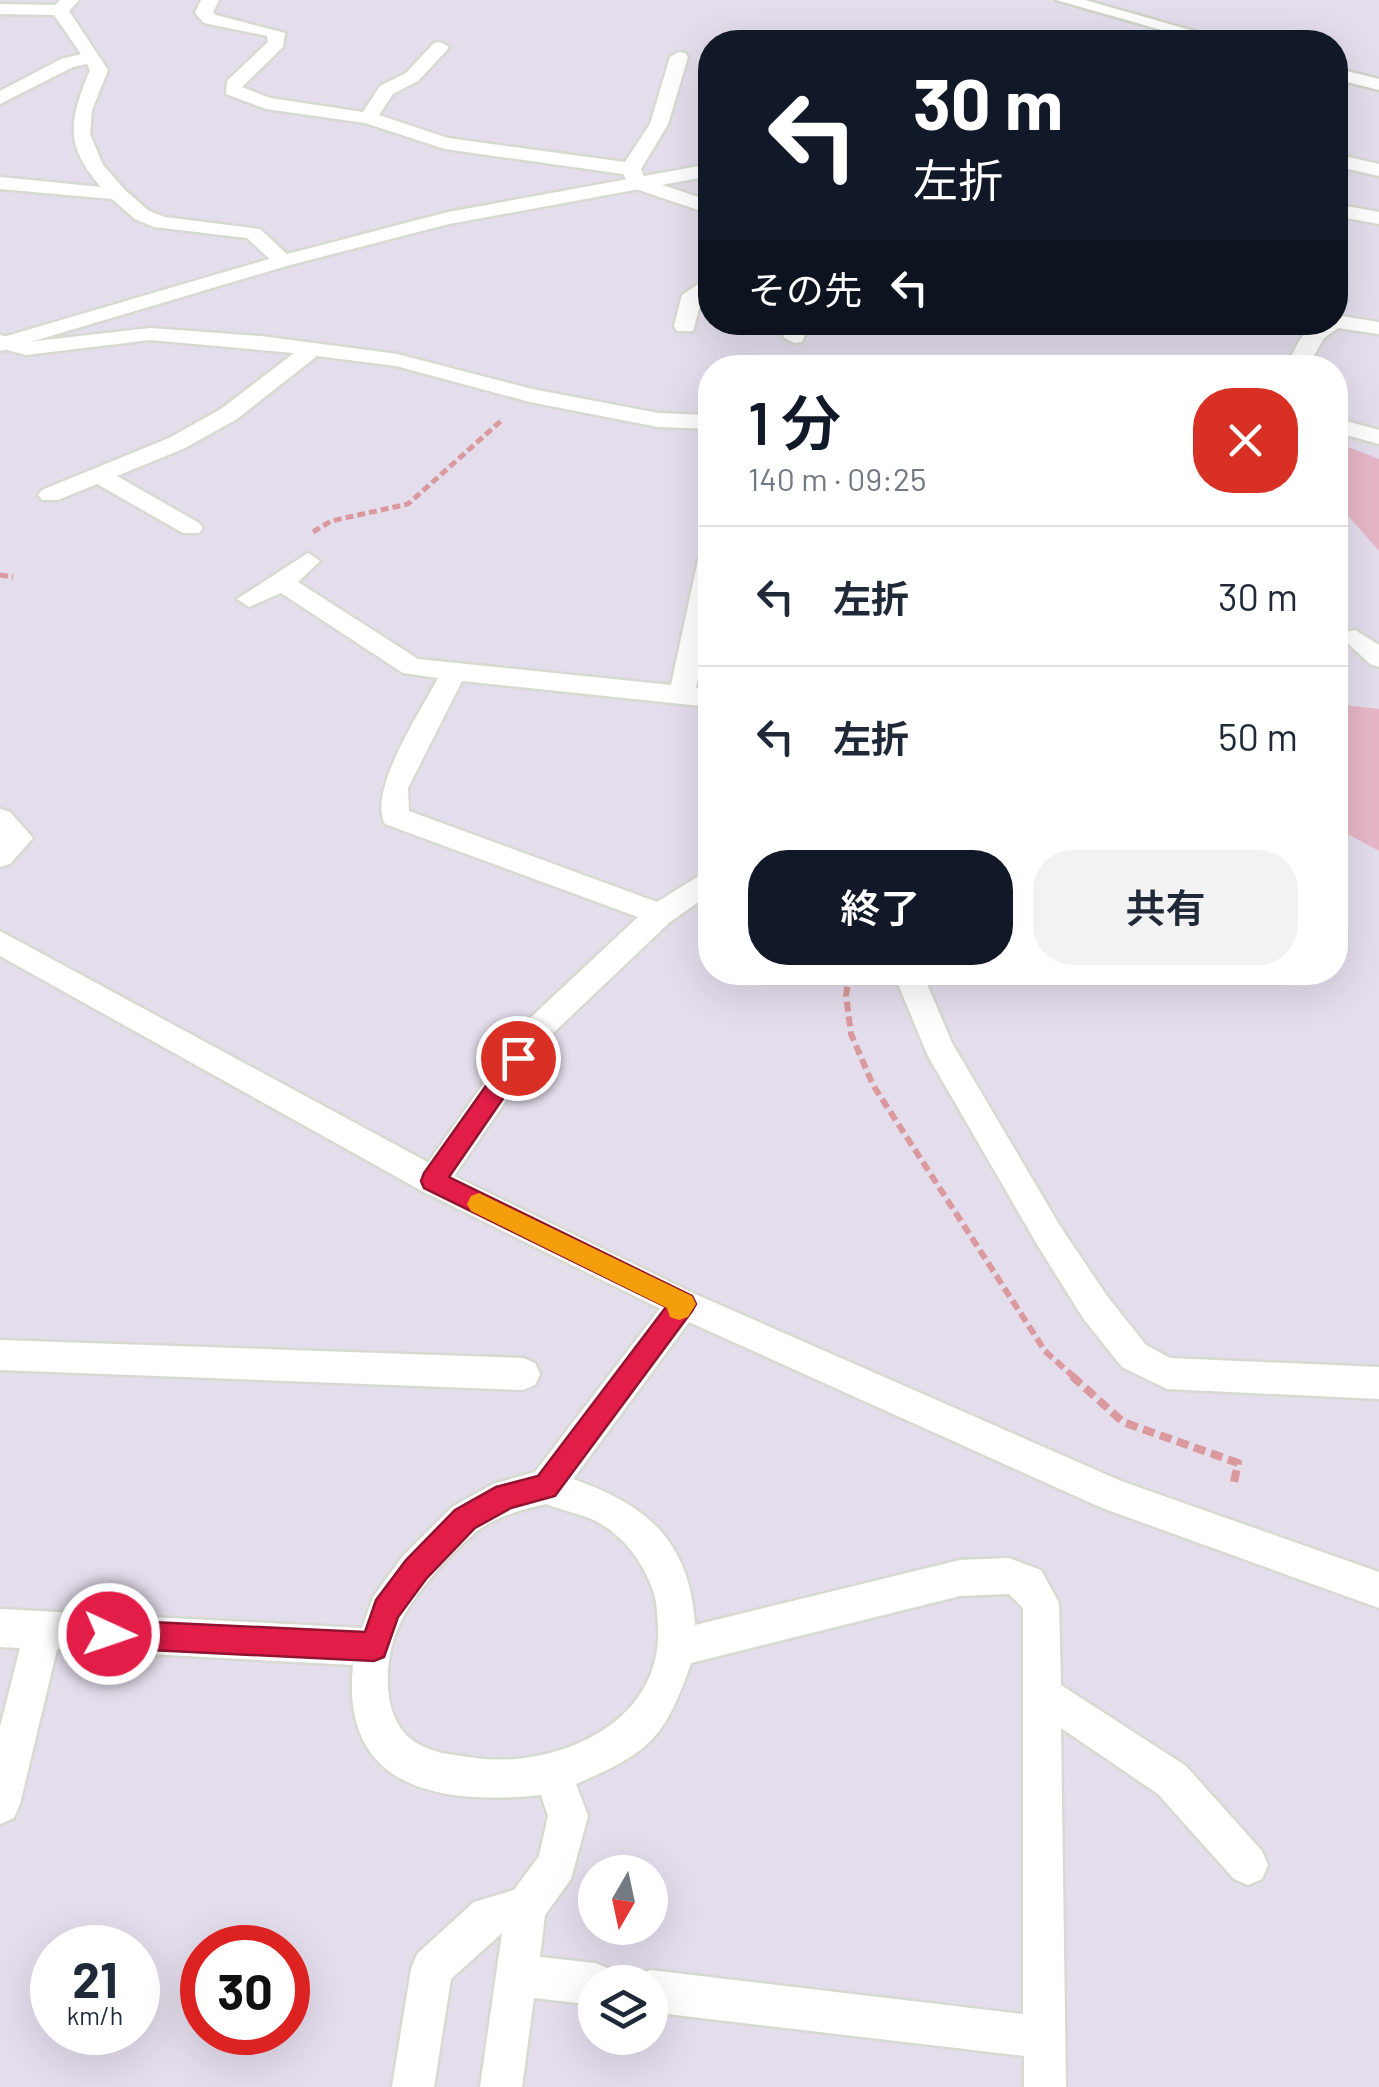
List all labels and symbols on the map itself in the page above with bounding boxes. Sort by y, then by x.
pin [476,1016,561,1101]
position arrow [57,1582,161,1686]
north arrow [578,1855,668,1945]
speed limit sign: 30 [180,1925,310,2055]

